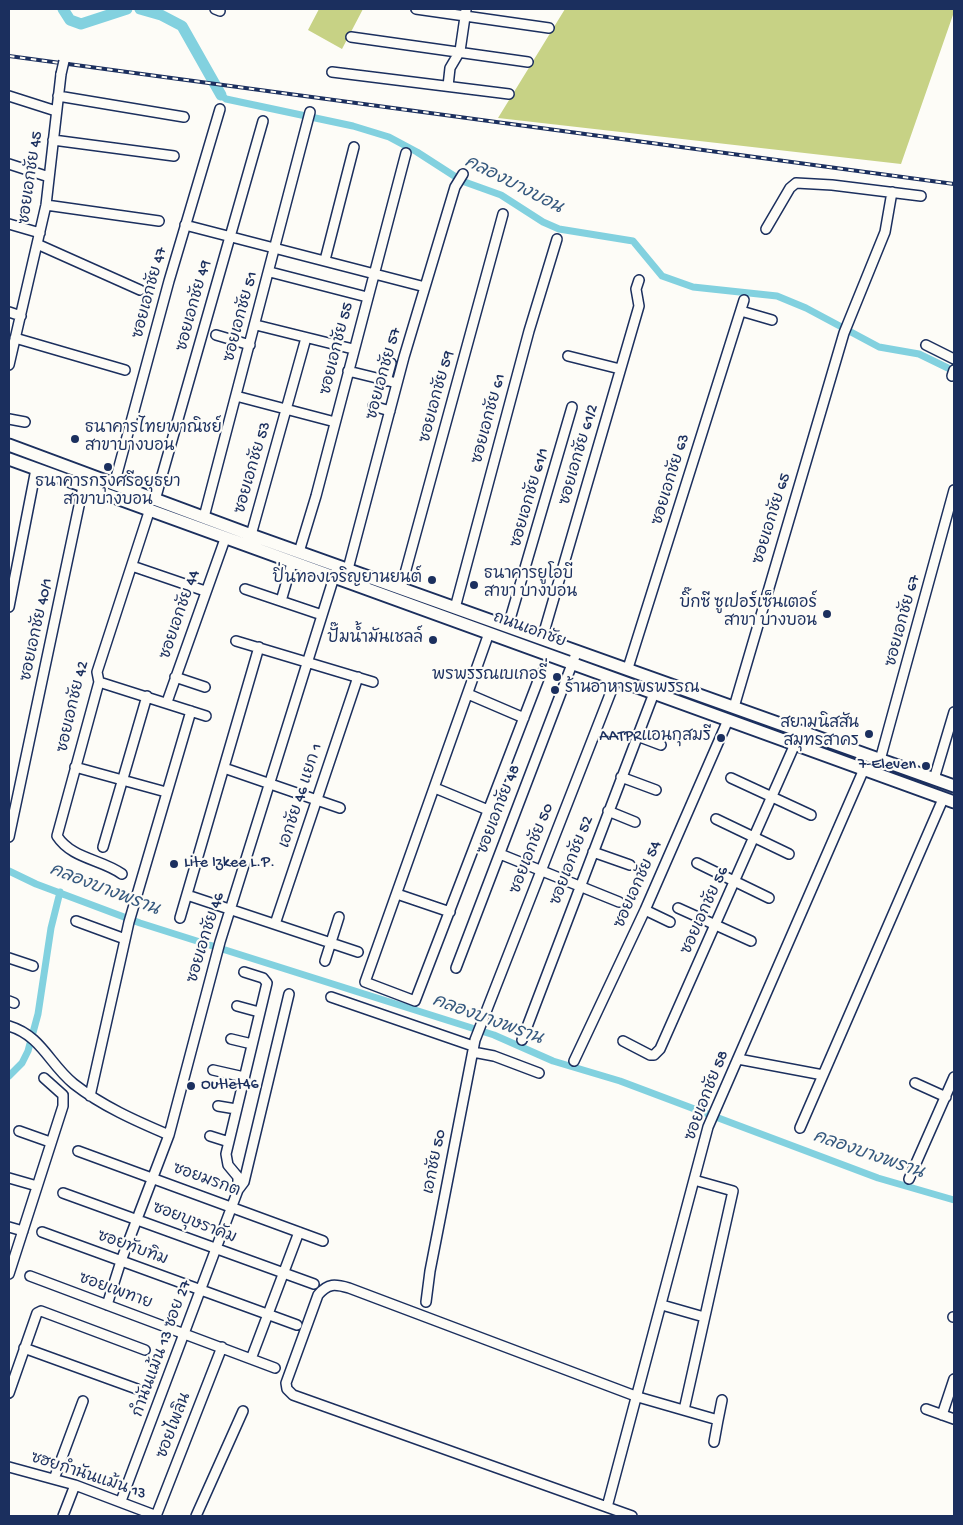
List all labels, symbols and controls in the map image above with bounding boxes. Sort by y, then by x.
street label: ซอยเอกชัย 45 [16,130,48,226]
water label: คลองบางบอน [460,152,566,220]
street label: ซอยเอกชัย 47 [130,245,172,341]
street label: ซอยเอกชัย 49 [174,258,216,354]
street label: ซอยเอกชัย 51 [221,270,263,364]
street label: ซอยเอกชัย 55 [317,301,359,397]
street label: ซอยเอกชัย 57 [363,326,407,422]
street label: ซอยเอกชัย 59 [417,349,459,445]
street label: ซอยเอกชัย 61 [469,372,511,466]
street label: ซอยเอกชัย 61/2 [556,402,604,508]
place label: ธนาคารไทยพาณิชย์ สาขาบางบอน [85,420,222,458]
street label: ซอยเอกชัย 53 [232,420,276,516]
street label: ซอยเอกชัย 63 [649,432,695,528]
marker: ธนาคารไทยพาณิชย์ สาขาบางบอน [69,433,81,445]
street label: ซอยเอกชัย 61/1 [508,446,554,550]
marker: ธนาคารกรุงศรีอยุธยา สาขาบางบอน [102,461,114,473]
street label: ซอยเอกชัย 65 [750,471,796,567]
place label: ธนาคารกรุงศรีอยุธยา สาขาบางบอน [35,474,181,512]
place label: ธนาคารยูโอบี สาขา บางบอน [484,566,577,604]
street label: ซอยเอกชัย 44 [157,568,205,662]
place label: ปิ่นทองเจริญยานยนต์ [273,570,422,590]
street label: ซอยเอกชัย 67 [883,573,925,669]
marker: ปิ่นทองเจริญยานยนต์ [426,574,438,586]
street label: ซอยเอกชัย 40/1 [18,577,58,683]
marker: ธนาคารยูโอบี สาขา บางบอน [468,579,480,591]
place label: บิ๊กซี ซูเปอร์เซ็นเตอร์ สาขา บางบอน [679,595,817,633]
marker: บิ๊กซี ซูเปอร์เซ็นเตอร์ สาขา บางบอน [821,608,833,620]
street label: ถนนเอกชัย [490,609,568,653]
place label: ปั๊มน้ำมันเชลล์ [327,630,423,650]
marker: ปั๊มน้ำมันเชลล์ [427,634,439,646]
street label: ซอยเอกชัย 42 [54,659,94,755]
place label: พรพรรณเบเกอรี่ [432,667,547,687]
marker: พรพรรณเบเกอรี่ [551,671,563,683]
place label: ร้านอาหารพรพรรณ [565,680,699,700]
marker: ร้านอาหารพรพรรณ [549,684,561,696]
place label: สยามนิสสัน สมุทรสาคร [780,715,859,753]
place label: AATPRแอนกุสมรี [599,728,711,748]
marker: สยามนิสสัน สมุทรสาคร [863,728,875,740]
marker: AATPRแอนกุสมรี [715,732,727,744]
street label: เอกชัย 46 แยก 1 [276,741,328,851]
place label: 7-Eleven [858,756,916,776]
marker: 7-Eleven [920,760,932,772]
street label: ซอยเอกชัย 48 [474,763,526,857]
street label: ซอยเอกชัย 50 [507,801,559,897]
street label: ซอยเอกชัย 52 [547,814,599,908]
street label: ซอยเอกชัย 54 [611,838,667,932]
place label: Lite Izkee L.P. [184,854,275,874]
marker: Lite Izkee L.P. [168,858,180,870]
water label: คลองบางพราน [46,860,162,922]
street label: ซอยเอกชัย 56 [678,864,734,958]
street label: ซอยเอกชัย 46 [184,890,230,986]
water label: คลองบางพราน [429,991,545,1051]
street label: ซอยเอกชัย 58 [682,1048,734,1144]
place label: Outlet46 [201,1076,259,1096]
marker: Outlet46 [185,1080,197,1092]
water label: คลองบางพราน [810,1127,926,1185]
street label: เอกชัย 50 [420,1128,452,1196]
street label: ซอยมรกต [169,1160,243,1202]
street label: ซอยบุษราคัม [149,1199,239,1249]
street label: ซอยทับทิม [94,1227,170,1271]
street label: ซอยเพทาย [75,1270,155,1314]
street label: กำนันแม้น 13 ซอย 27 [129,1278,197,1420]
street label: ซอยไพลิน [154,1390,196,1462]
street label: ซฮยกำนันแม้น 13 [28,1449,148,1505]

